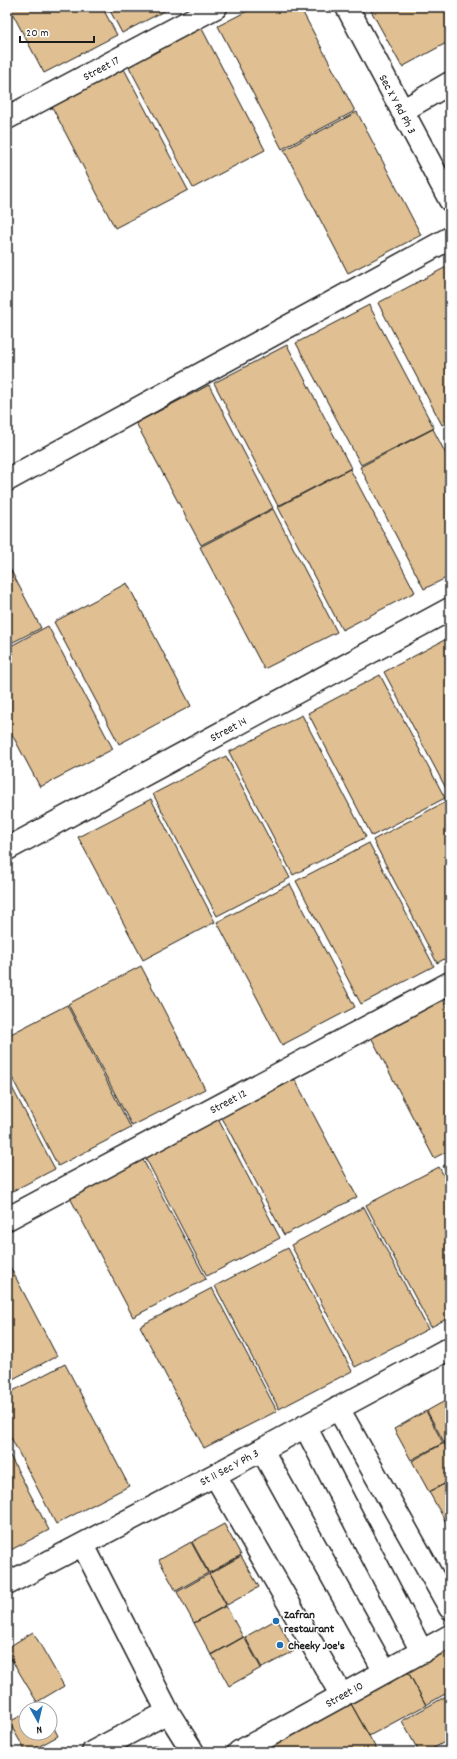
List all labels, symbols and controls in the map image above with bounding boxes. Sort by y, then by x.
scale bar [20,18,94,44]
text: 20 m [26,25,49,42]
street label: Street 17 [80,52,123,86]
street label: Sec X Y Rd Ph 3 [374,72,420,138]
street label: Street 14 [207,714,250,747]
street label: Street 12 [207,1085,250,1119]
street label: St 11 Sec Y Ph 3 [197,1446,262,1491]
place label: Zafran restaurant [284,1607,335,1638]
marker: Zafran restaurant [271,1616,281,1626]
place label: Cheeky Joe's [288,1638,345,1655]
marker: Cheeky Joe's [275,1640,285,1650]
street label: Street 10 [323,1678,367,1713]
north arrow [18,1701,58,1741]
text: N [35,1721,43,1737]

